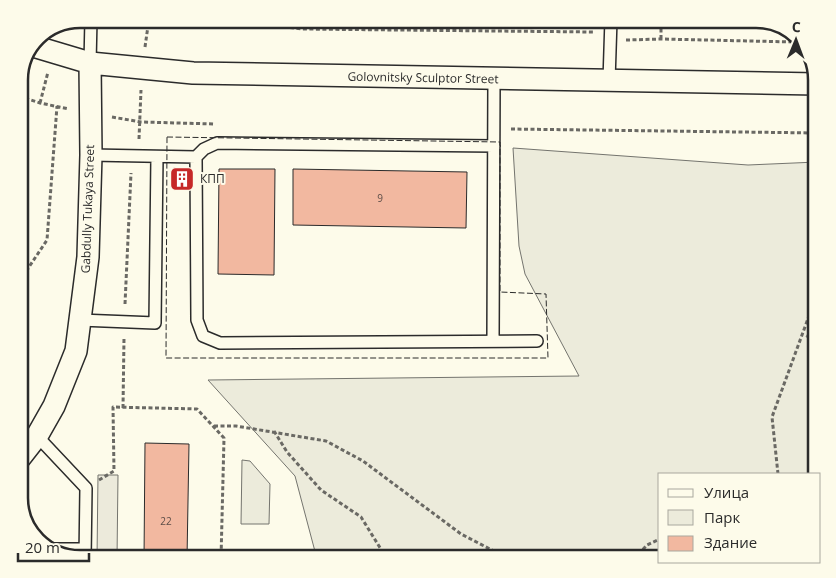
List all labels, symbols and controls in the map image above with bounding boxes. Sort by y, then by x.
north arrow [771,15,821,65]
text: С [792,17,801,36]
street label: Golovnitsky Sculptor Street [347,68,499,87]
street label: Gabdully Tukaya Street [77,144,98,274]
building icon: КПП [169,166,195,192]
place label: КПП [200,170,225,187]
house number: 9 [377,191,383,205]
legend [658,473,821,563]
text: Улица [704,482,749,502]
text: Парк [704,507,740,527]
house number: 22 [160,514,172,528]
scale bar [18,530,89,562]
text: Здание [704,532,757,552]
text: 20 m [25,537,60,557]

